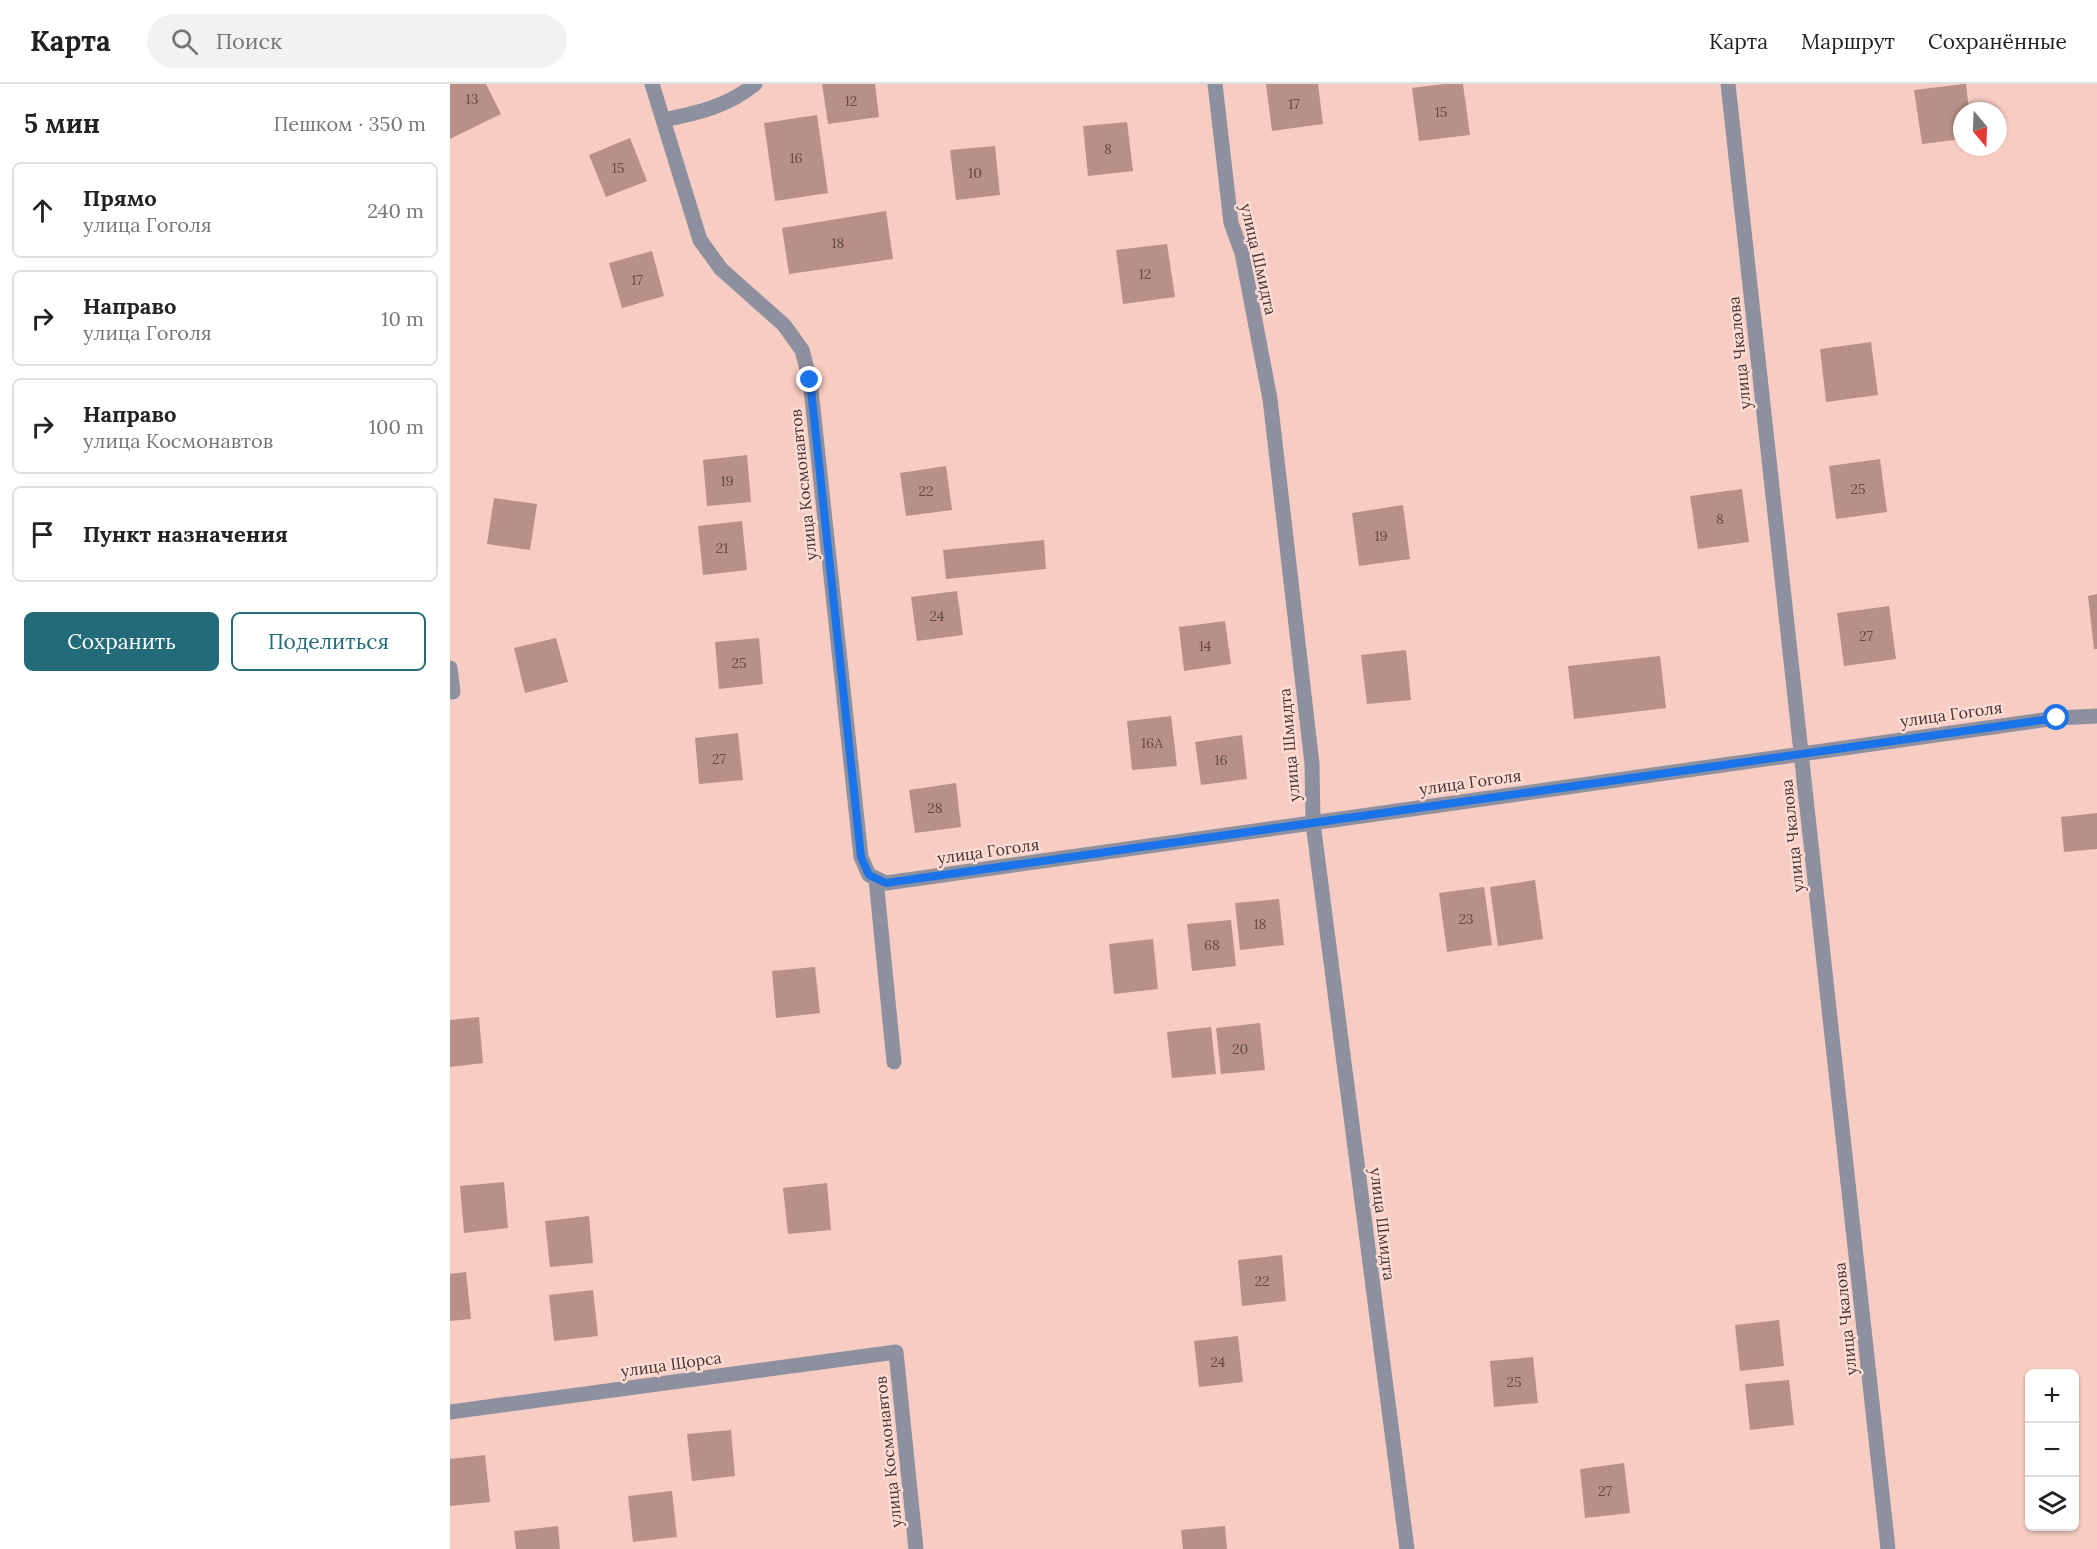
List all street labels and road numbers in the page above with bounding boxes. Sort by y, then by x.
street label: улица Шмидта [1236,201,1282,317]
street label: улица Чкалова [1723,295,1755,411]
street label: улица Космонавтов [785,408,821,562]
street label: улица Шмидта [1274,687,1304,803]
street label: улица Гоголя [1899,697,2003,731]
street label: улица Гоголя [1418,765,1522,799]
street label: улица Чкалова [1776,778,1808,894]
street label: улица Гоголя [936,834,1040,868]
street label: улица Шмидта [1366,1166,1400,1282]
street label: улица Чкалова [1829,1261,1861,1377]
street label: улица Щорса [619,1347,723,1381]
street label: улица Космонавтов [870,1375,906,1529]

